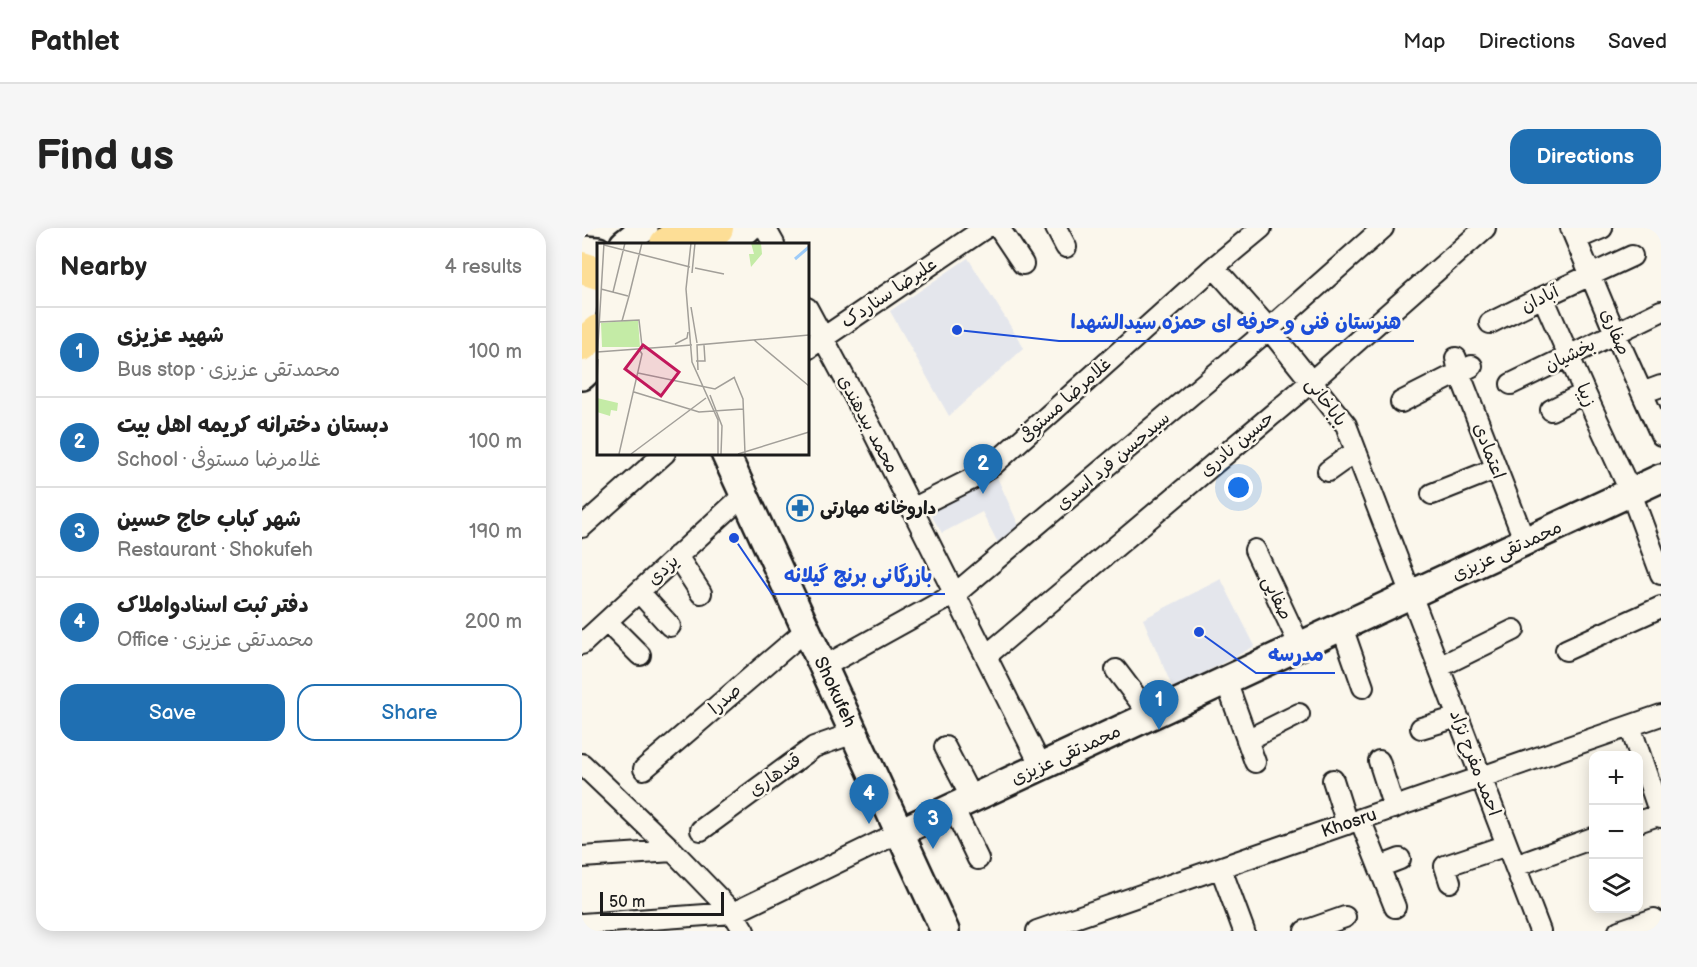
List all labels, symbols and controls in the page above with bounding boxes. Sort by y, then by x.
text: Pathlet [30,25,119,58]
text: Map [1403,29,1446,54]
text: Directions [1479,29,1575,54]
text: Saved [1608,29,1667,54]
button: Directions [1510,129,1661,184]
text: Find us [36,131,174,182]
inset map [597,243,808,454]
text: Nearby [60,252,147,283]
street label: علیرضا سناردک [837,253,941,333]
text: 4 results [444,255,522,279]
street label: آبادان [1518,280,1564,317]
callout: هنرستان فنی و حرفه ای حمزه سیدالشهدا [1059,303,1414,341]
street label: صفاری [1596,306,1634,358]
text: هنرستان فنی و حرفه ای حمزه سیدالشهدا [1071,311,1401,335]
text: شهید عزیزی [117,322,224,349]
street label: بخشیان [1541,334,1599,376]
text: 1 [75,340,84,364]
text: 100 m [469,340,522,364]
street label: غلامرضا مستوفی [1013,352,1115,447]
text: Bus stop · محمدتقی عزیزی [117,358,340,382]
street label: محمد بیدهندی [833,371,903,477]
street label: باباخانی [1301,374,1351,430]
street label: زیبا [1572,380,1600,410]
street label: سیدحسن فرد اسدی [1052,407,1174,515]
street label: حسین نادری [1196,407,1278,481]
text: دبستان دخترانه کریمه اهل بیت [117,412,389,439]
street label: اعتمادی [1469,420,1509,482]
text: 2 [74,430,85,454]
text: 100 m [469,430,522,454]
pin: 2 [964,444,1002,494]
text: School · غلامرضا مستوفی [117,448,321,472]
your location [1224,473,1253,502]
pharmacy icon: داروخانه مهارتی [785,493,815,523]
place label: داروخانه مهارتی [820,498,936,520]
text: شهر کباب حاج حسین [117,506,301,533]
street label: محمدتقی عزیزی [1449,516,1565,586]
text: 3 [74,520,85,544]
text: 190 m [469,520,522,544]
text: Restaurant · Shokufeh [117,538,313,562]
street label: یزدی [643,550,683,590]
callout: بازرگانی برنج گیلانه [772,556,945,594]
text: بازرگانی برنج گیلانه [784,563,932,588]
street label: صفایی [1258,573,1296,623]
text: دفتر ثبت اسنادواملاک [117,592,309,619]
text: 4 [74,610,85,634]
text: 200 m [465,610,522,634]
text: Office · محمدتقی عزیزی [117,628,314,652]
callout: مدرسه [1256,635,1335,673]
text: مدرسه [1268,643,1324,667]
street label: Shokufeh [810,653,860,731]
street label: صدرا [705,679,745,719]
pin: 1 [1140,680,1178,730]
button: Save [60,684,285,741]
button: Share [297,684,522,741]
street label: احمد مفرح نژاد [1444,707,1505,819]
street label: محمدتقی عزیزی [1008,720,1124,790]
street label: قندهاری [745,749,805,801]
map controls [1589,751,1643,913]
button: + [1589,751,1643,805]
pin: 4 [850,774,888,824]
pin: 3 [914,800,952,849]
street label: Khosru [1319,804,1379,842]
button: − [1589,805,1643,859]
button: layers [1589,859,1643,913]
scale bar [600,889,724,916]
text: 50 m [609,893,645,912]

